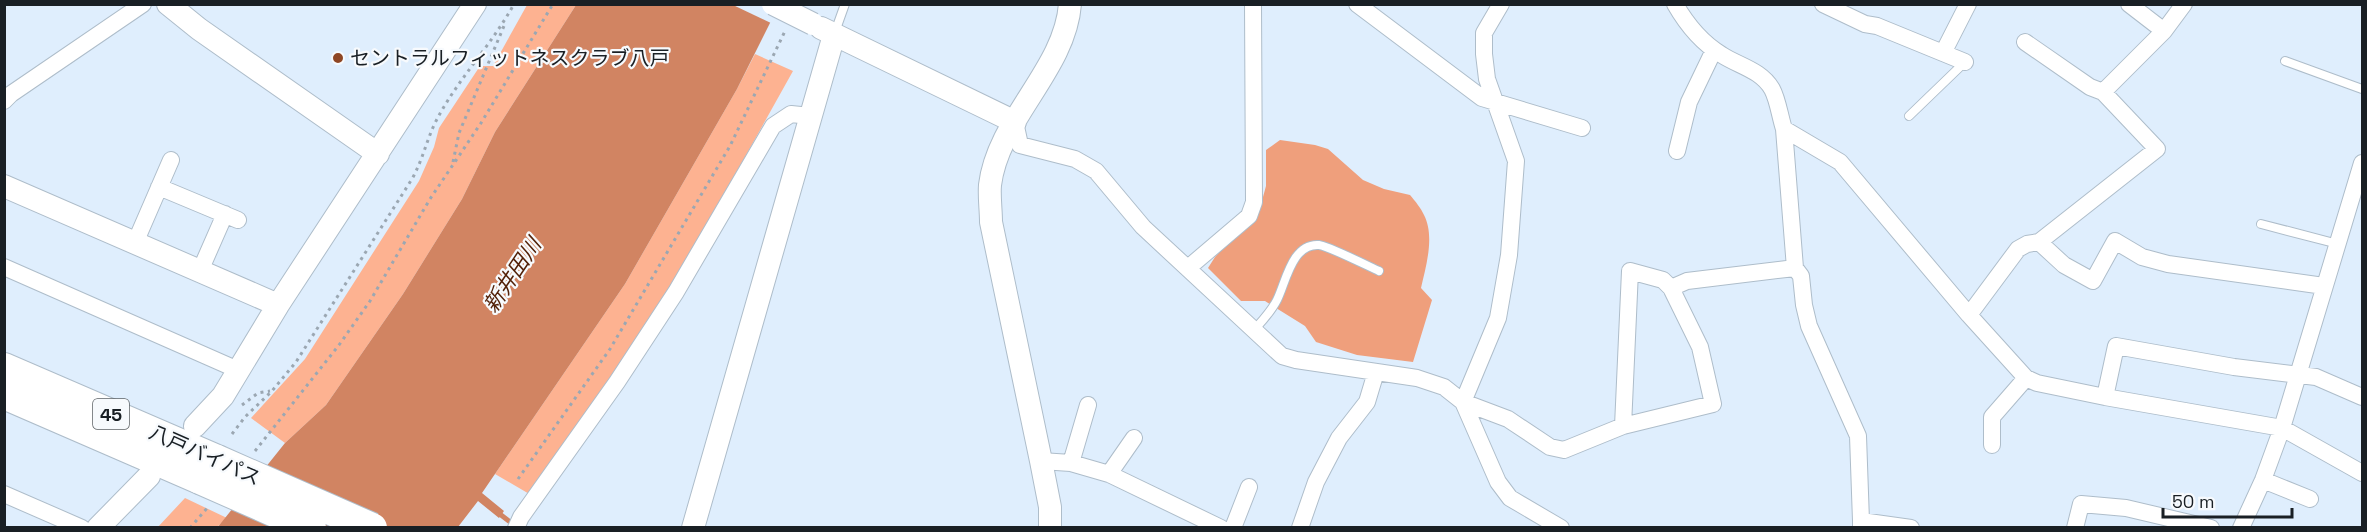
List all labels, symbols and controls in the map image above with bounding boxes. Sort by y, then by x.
place label: セントラルフィットネスクラブ八戸 [350,45,670,71]
marker: セントラルフィットネスクラブ八戸 [331,51,345,65]
water label: 新井田川 [477,231,548,317]
road number: 45 [93,399,129,429]
street label: 八戸バイパス [145,419,265,491]
scale bar [2163,481,2292,519]
text: 50 m [2172,490,2214,513]

